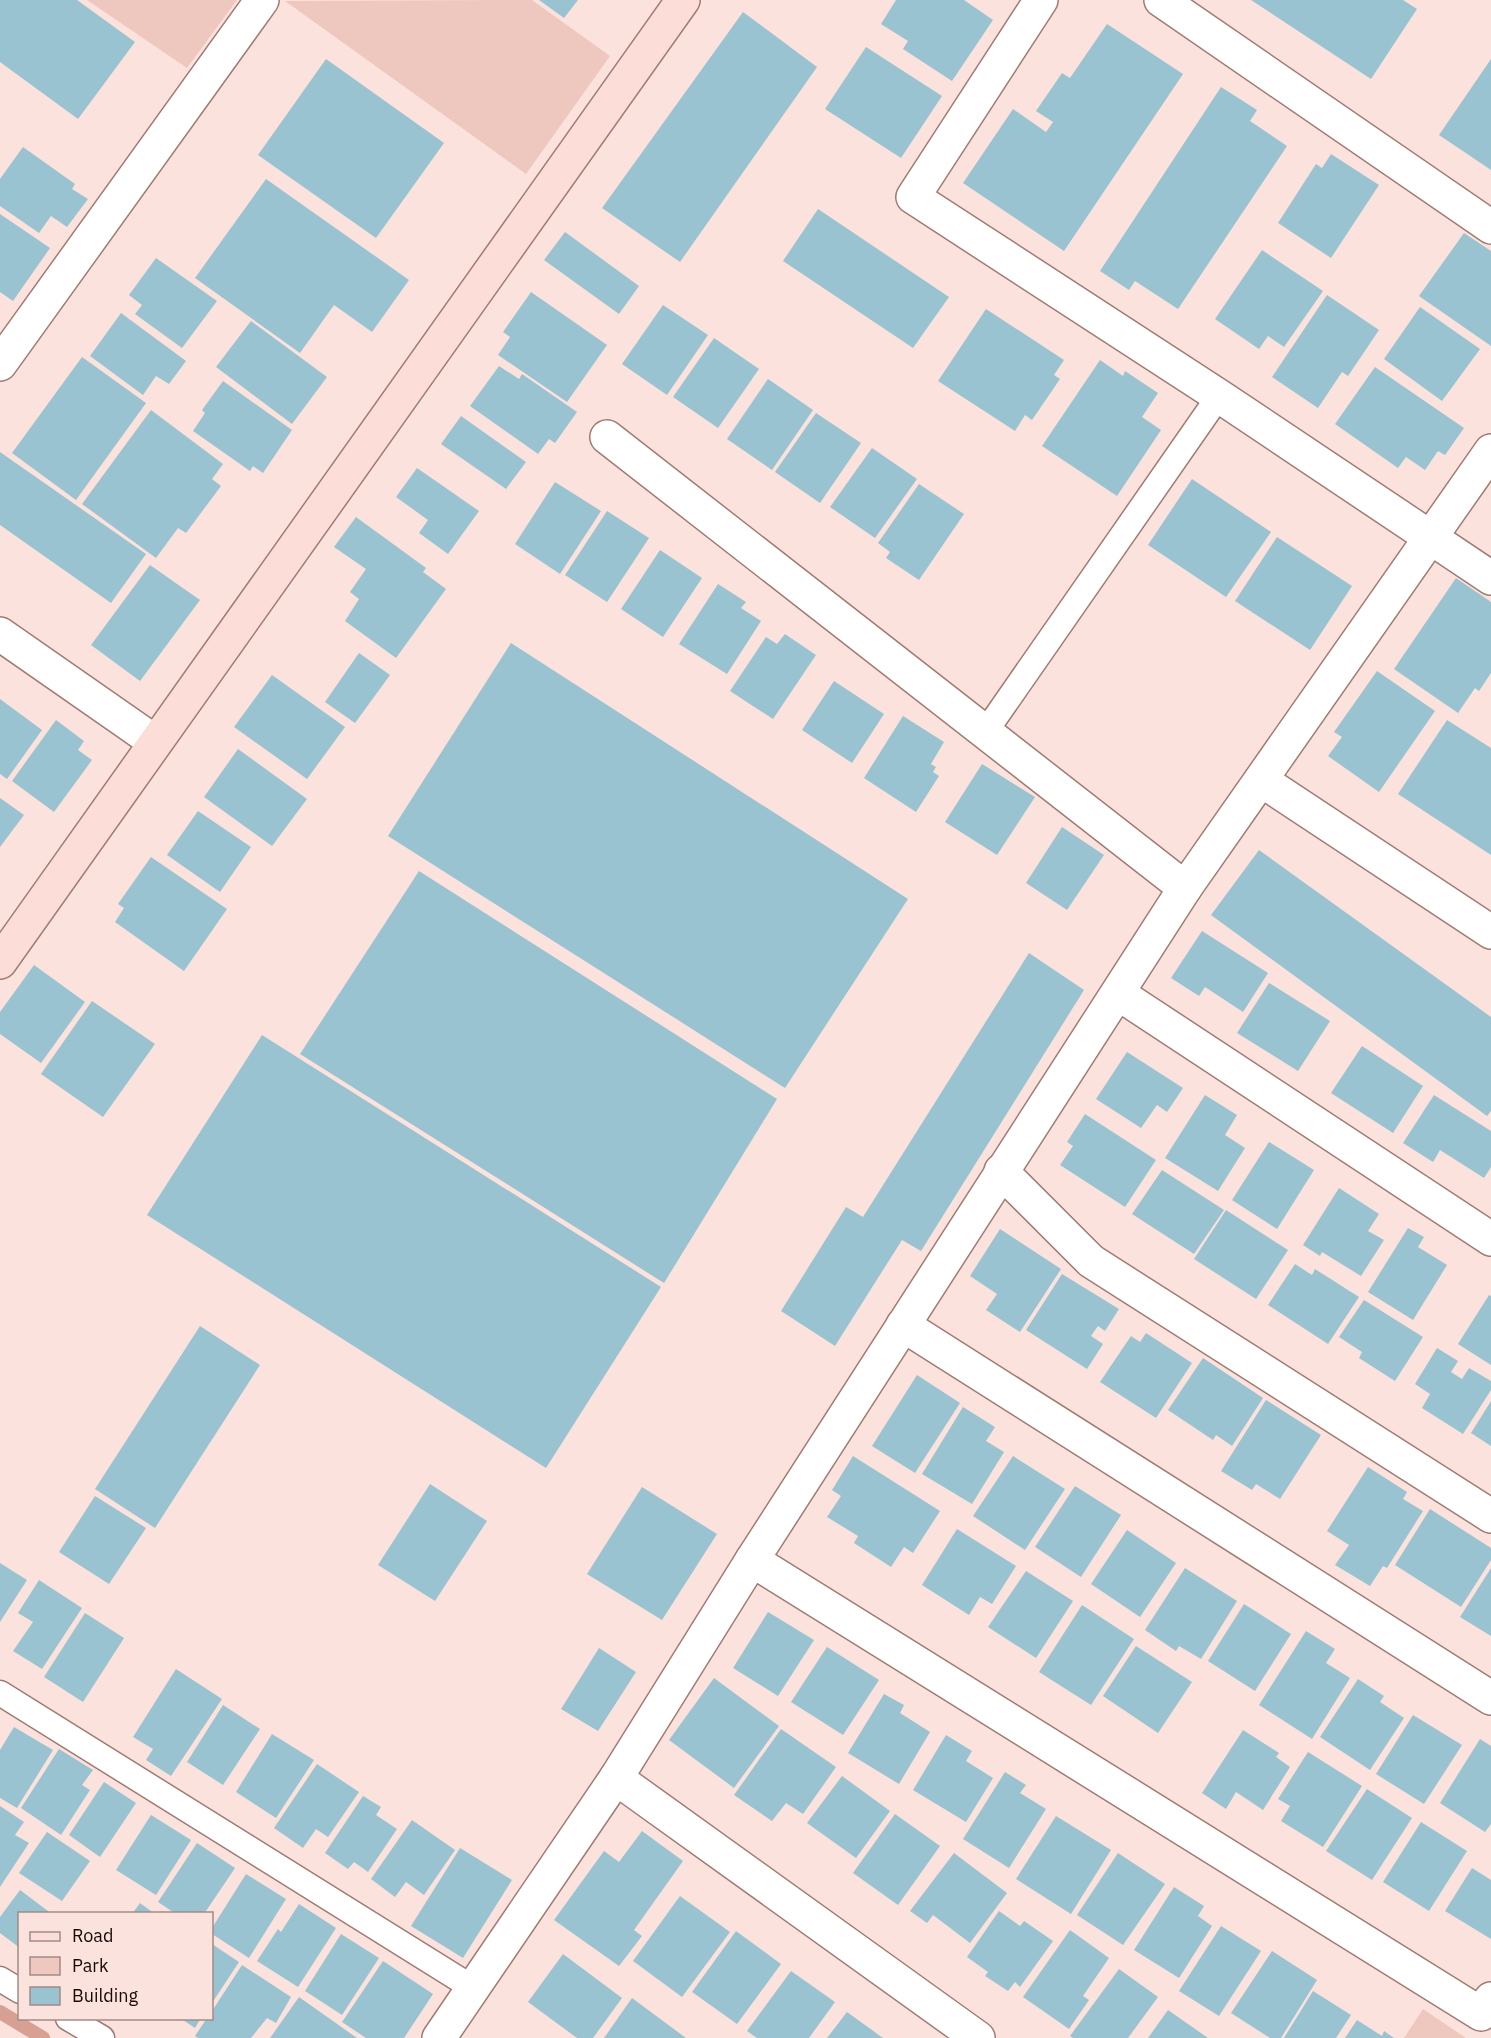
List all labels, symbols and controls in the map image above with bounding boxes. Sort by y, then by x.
legend [18,1912,213,2020]
text: Road [72,1924,113,1947]
text: Park [72,1954,109,1977]
text: Building [72,1984,139,2007]

